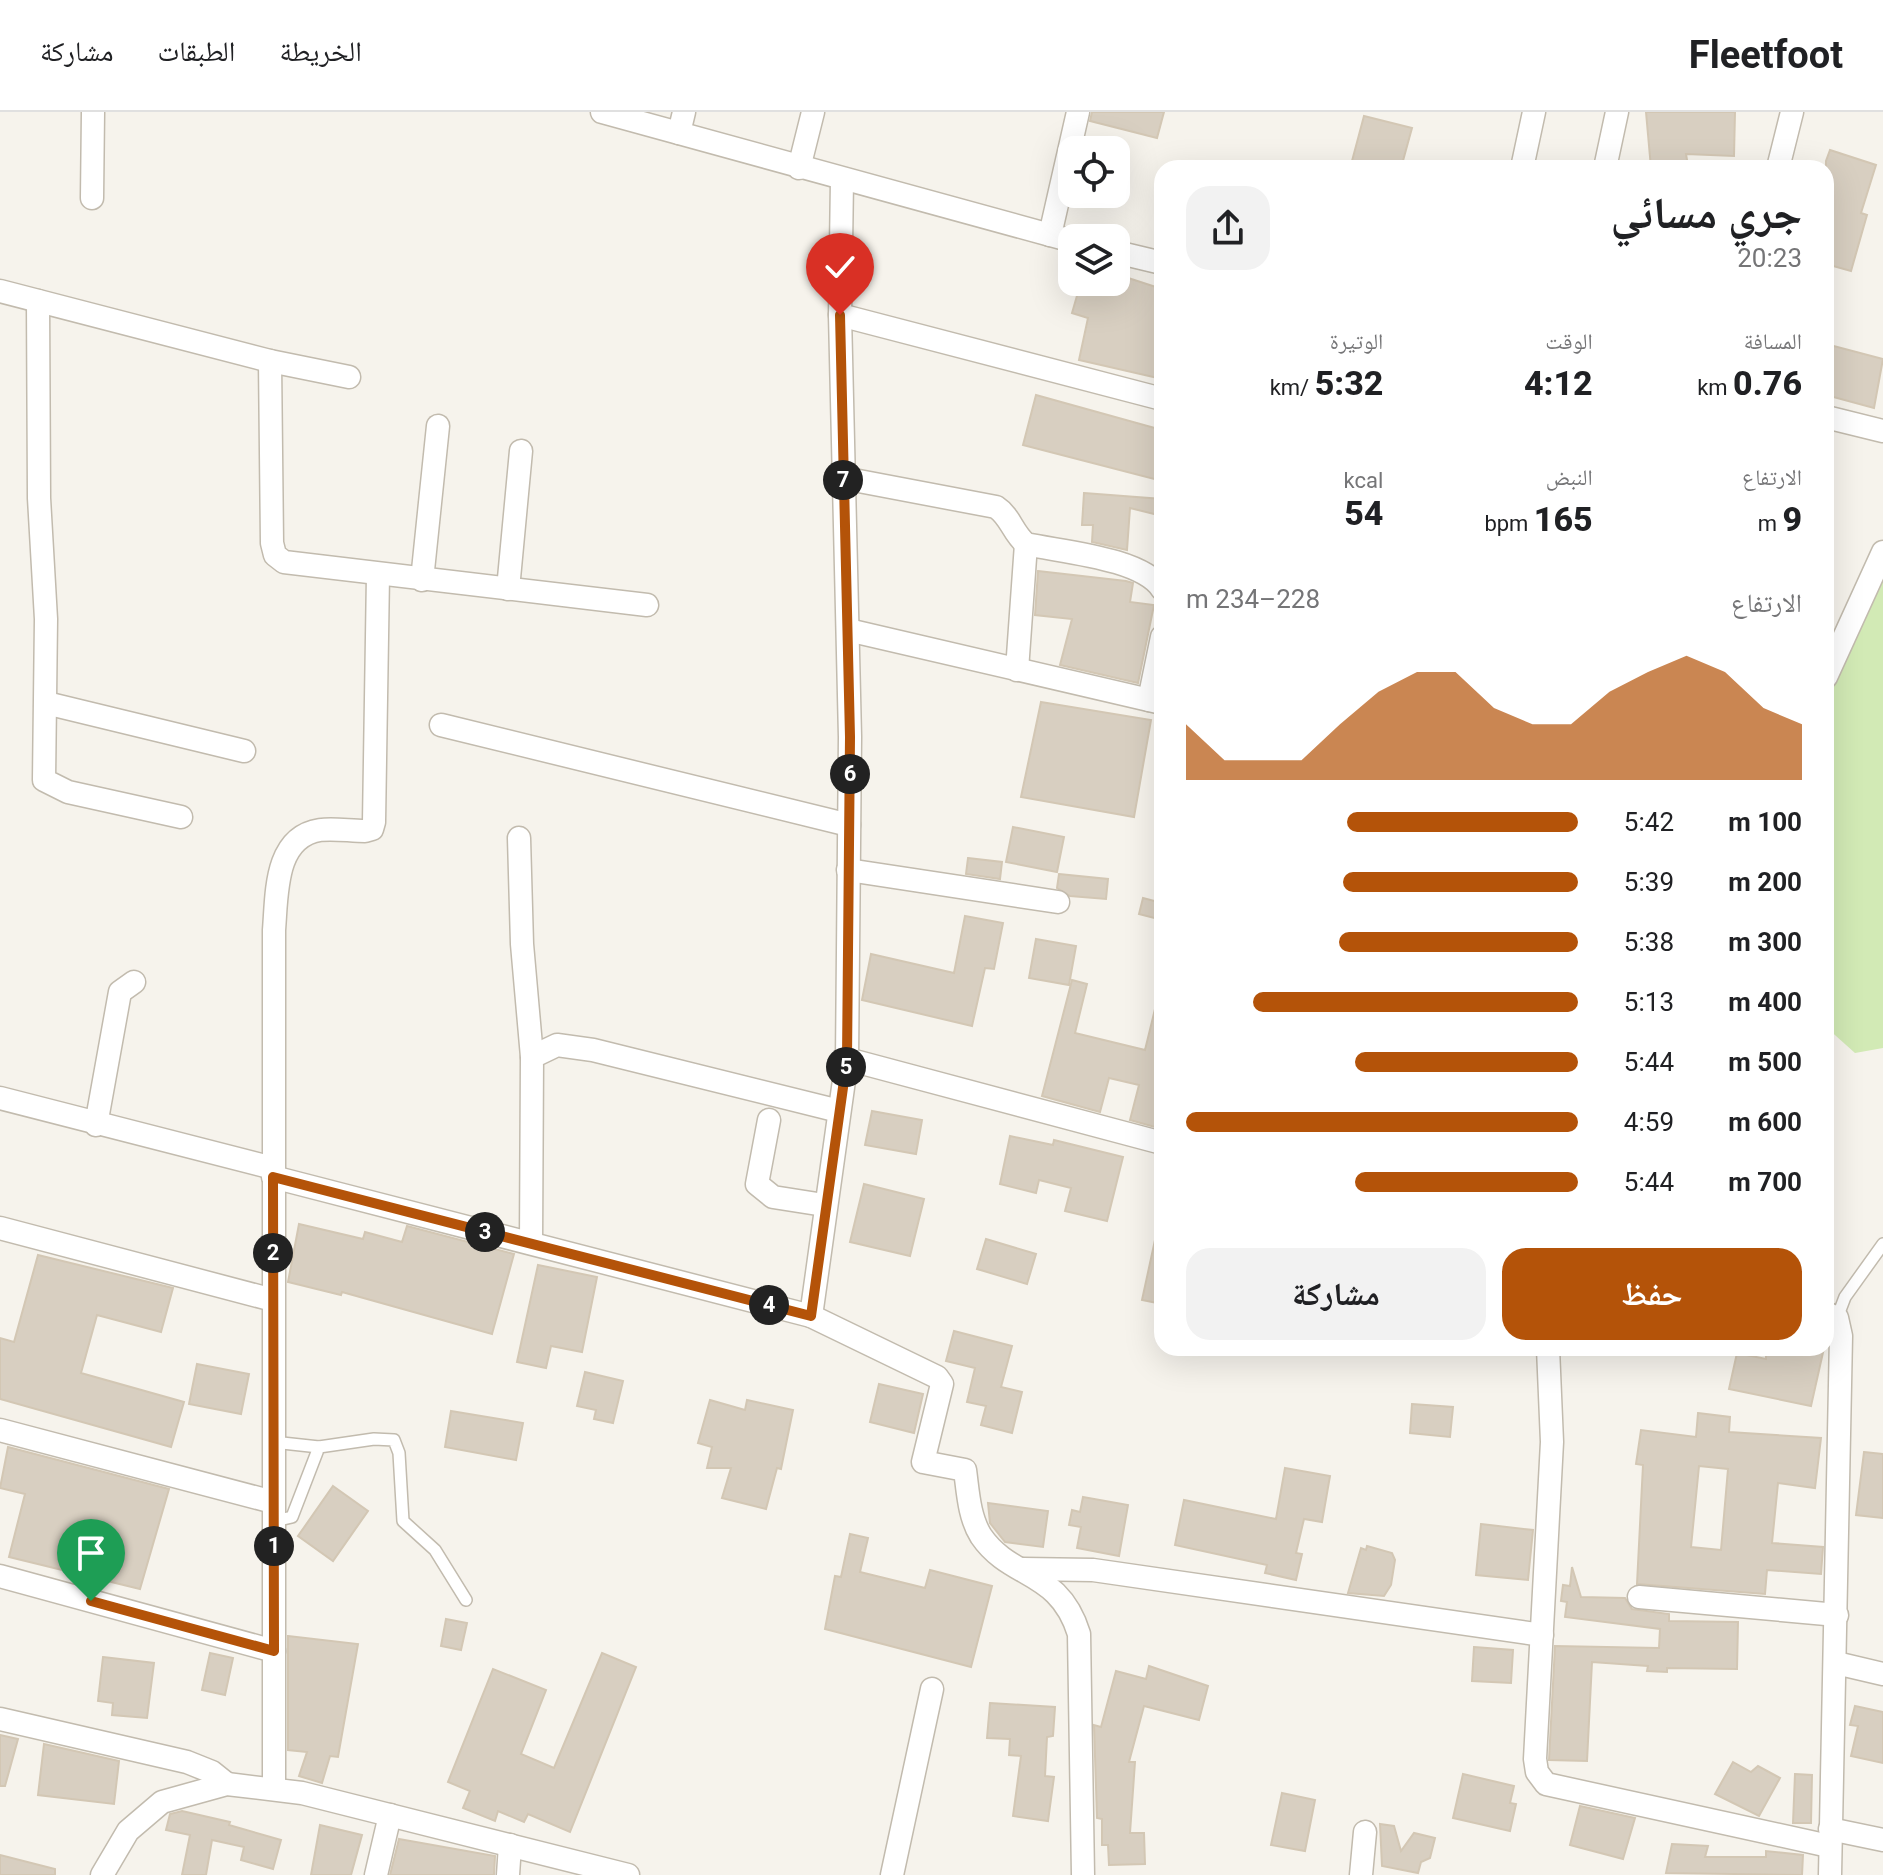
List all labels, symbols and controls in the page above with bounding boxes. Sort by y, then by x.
text: Fleetfoot [1689,33,1843,77]
text: مشاركة [40,35,114,68]
text: الطبقات [158,35,235,68]
text: الخريطة [279,35,362,68]
map controls [1058,136,1130,296]
button: locate [1058,136,1130,208]
button: share [1186,186,1270,270]
text: جري مسائي [1611,187,1802,239]
button: layers [1058,224,1130,296]
pin [806,233,874,315]
text: 20:23 [1737,243,1802,273]
icon: check [818,245,862,289]
text: الوتيرة [1330,329,1383,354]
text: الوقت [1545,329,1593,354]
text: المسافة [1744,329,1802,354]
text: 5:32 [1315,363,1383,403]
text: 4:12 [1524,363,1593,403]
text: 0.76 [1733,363,1802,403]
text: /km [1270,375,1315,400]
text: km [1697,375,1733,400]
pin: 7 [823,460,863,500]
text: النبض [1546,465,1593,490]
text: الارتفاع [1742,465,1802,490]
text: 7 [837,467,849,492]
text: kcal [1344,468,1383,493]
text: 54 [1344,493,1383,533]
text: 165 [1534,499,1593,539]
text: 9 [1782,499,1802,539]
text: bpm [1484,511,1534,536]
text: m [1758,511,1782,536]
text: 228–234 m [1186,584,1320,614]
text: الارتفاع [1731,588,1802,618]
pin: 6 [830,754,870,794]
text: 6 [844,761,856,786]
text: 5:42 [1624,807,1674,837]
text: 100 m [1728,807,1802,837]
text: 5:39 [1624,867,1674,897]
text: 200 m [1728,867,1802,897]
text: 5:38 [1624,927,1674,957]
text: 300 m [1728,927,1802,957]
text: 5:13 [1624,987,1674,1017]
text: 400 m [1728,987,1802,1017]
pin: 5 [826,1047,866,1087]
text: 5:44 [1624,1047,1674,1077]
text: 500 m [1728,1047,1802,1077]
text: 5 [840,1054,852,1079]
text: 4:59 [1624,1107,1674,1137]
text: 600 m [1728,1107,1802,1137]
text: 5:44 [1624,1167,1674,1197]
text: 700 m [1728,1167,1802,1197]
pin: 3 [465,1212,505,1252]
text: 3 [479,1219,491,1244]
pin: 2 [253,1233,293,1273]
text: 2 [267,1240,279,1265]
button: مشاركة [1186,1248,1486,1340]
button: حفظ [1502,1248,1802,1340]
pin: 4 [749,1285,789,1325]
text: 4 [763,1292,775,1317]
pin [57,1519,125,1601]
pin: 1 [254,1526,294,1566]
icon: arrive [69,1531,113,1575]
text: 1 [268,1533,280,1558]

